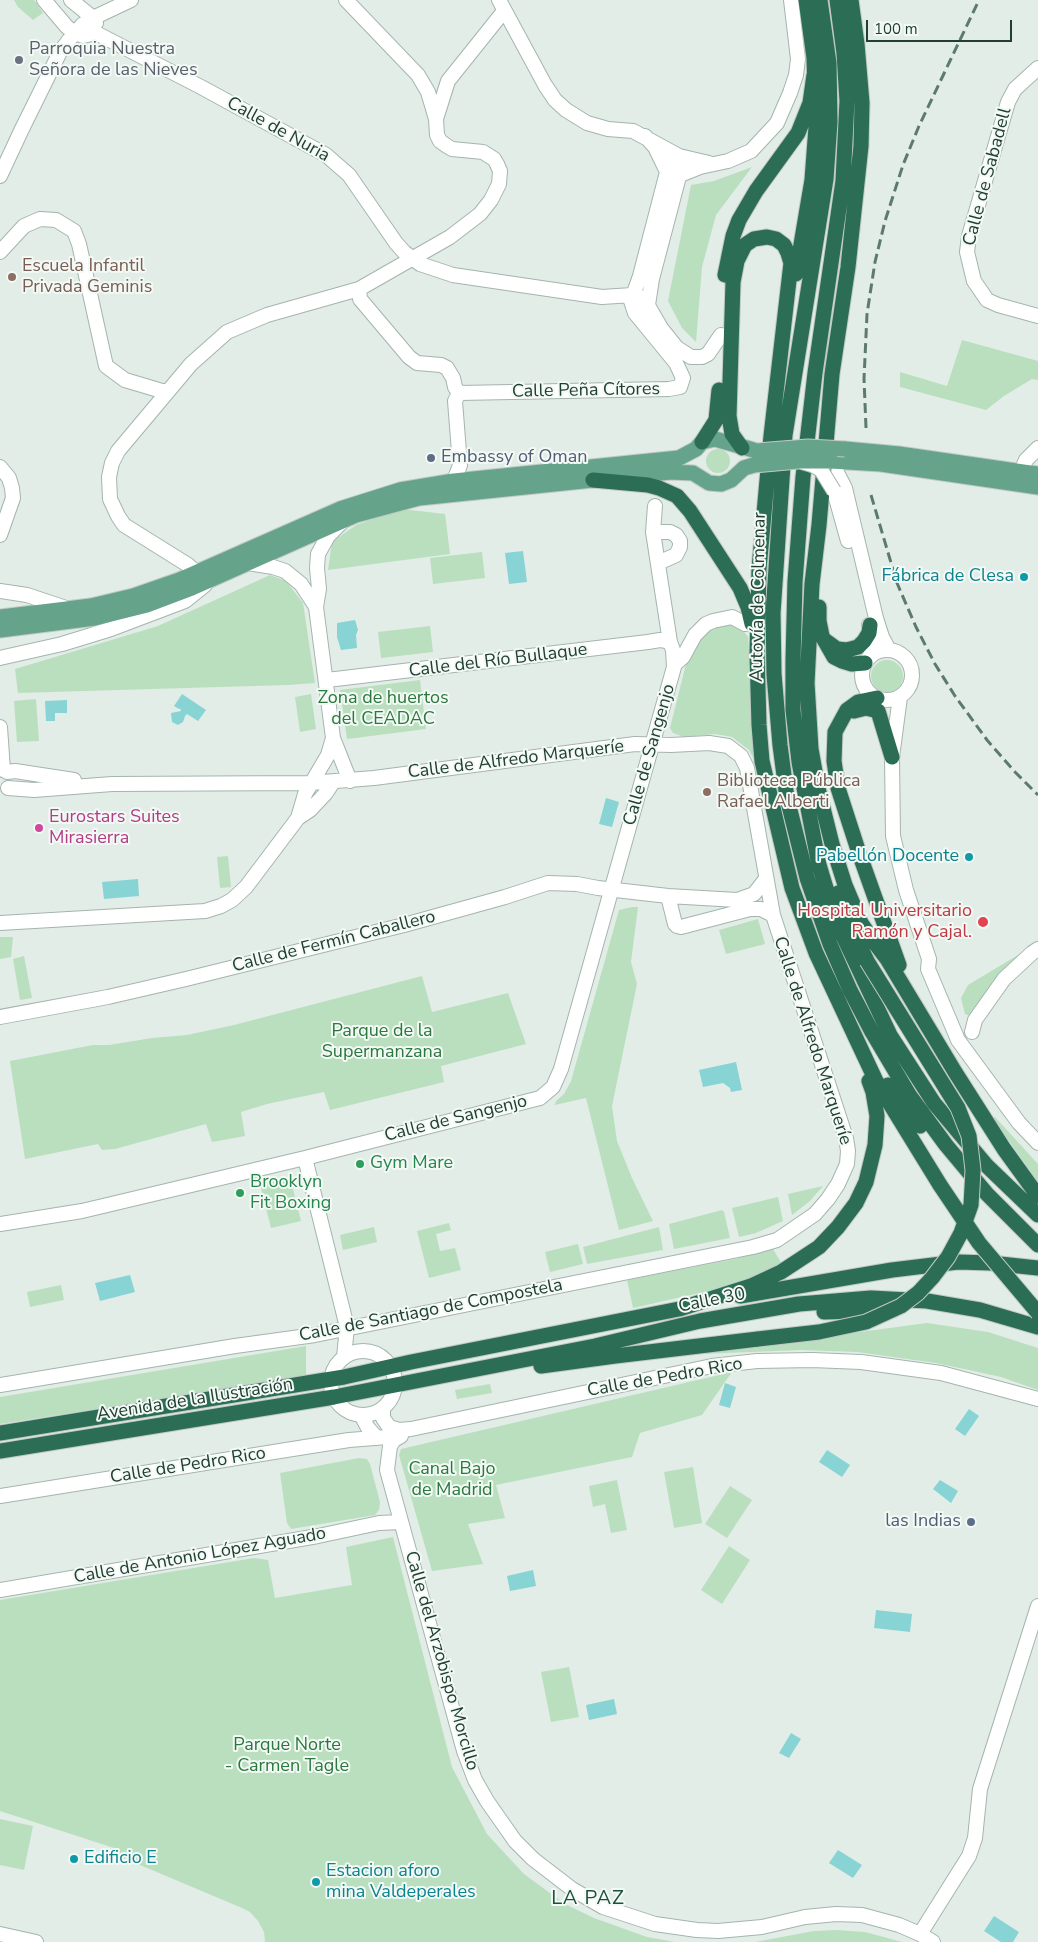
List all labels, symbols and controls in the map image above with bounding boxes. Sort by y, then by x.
scale bar [868,10,1014,42]
text: 100 m [874,19,918,39]
place label: Parroquia Nuestra Señora de las Nieves [29,39,198,82]
marker: Parroquia Nuestra Señora de las Nieves [13,54,25,66]
street label: Calle de Nuria [223,93,333,167]
street label: Calle de Sabadell [959,106,1017,248]
place label: Escuela Infantil Privada Geminis [22,256,152,298]
marker: Escuela Infantil Privada Geminis [6,271,18,283]
street label: Calle Peña Cítores [512,379,660,403]
place label: Embassy of Oman [441,447,587,469]
marker: Embassy of Oman [425,452,437,464]
street label: Autovía de Colmenar [747,512,771,682]
place label: Fábrica de Clesa [882,566,1014,588]
marker: Fábrica de Clesa [1018,571,1030,583]
street label: Calle del Río Bullaque [408,639,588,683]
street label: Calle de Sangenjo [619,682,681,828]
park label: Zona de huertos del CEADAC [317,688,449,731]
street label: Calle de Alfredo Marqueríe [407,736,625,784]
place label: Biblioteca Pública Rafael Alberti [717,771,861,814]
marker: Biblioteca Pública Rafael Alberti [701,786,713,798]
place label: Eurostars Suites Mirasierra [49,807,180,850]
marker: Eurostars Suites Mirasierra [33,822,45,834]
place label: Pabellón Docente [816,846,959,868]
marker: Pabellón Docente [963,851,975,863]
place label: Hospital Universitario Ramón y Cajal. [797,901,972,944]
street label: Calle de Fermín Caballero [230,906,438,978]
marker: Hospital Universitario Ramón y Cajal. [976,915,990,929]
street label: Calle de Alfredo Marqueríe [768,934,856,1148]
park label: Parque de la Supermanzana [322,1021,442,1064]
street label: Calle de Sangenjo [382,1091,530,1147]
place label: Gym Mare [370,1153,453,1175]
marker: Gym Mare [354,1158,366,1170]
place label: Brooklyn Fit Boxing [250,1172,331,1214]
marker: Brooklyn Fit Boxing [234,1187,246,1199]
street label: Calle de Santiago de Compostela [297,1275,565,1347]
street label: Calle 30 [677,1284,747,1318]
street label: Calle de Pedro Rico [586,1354,744,1402]
street label: Avenida de la Ilustración [95,1374,295,1426]
street label: Calle de Pedro Rico [109,1443,267,1489]
park label: Canal Bajo de Madrid [408,1459,496,1502]
place label: las Indias [885,1511,961,1533]
marker: las Indias [965,1516,977,1528]
street label: Calle de Antonio López Aguado [72,1523,328,1589]
street label: Calle del Arzobispo Morcillo [399,1549,483,1773]
park label: Parque Norte - Carmen Tagle [225,1735,349,1778]
place label: Edificio E [84,1848,157,1870]
marker: Edificio E [68,1853,80,1865]
place label: Estacion aforo mina Valdeperales [326,1861,476,1904]
marker: Estacion aforo mina Valdeperales [310,1876,322,1888]
district label: LA PAZ [550,1887,626,1911]

